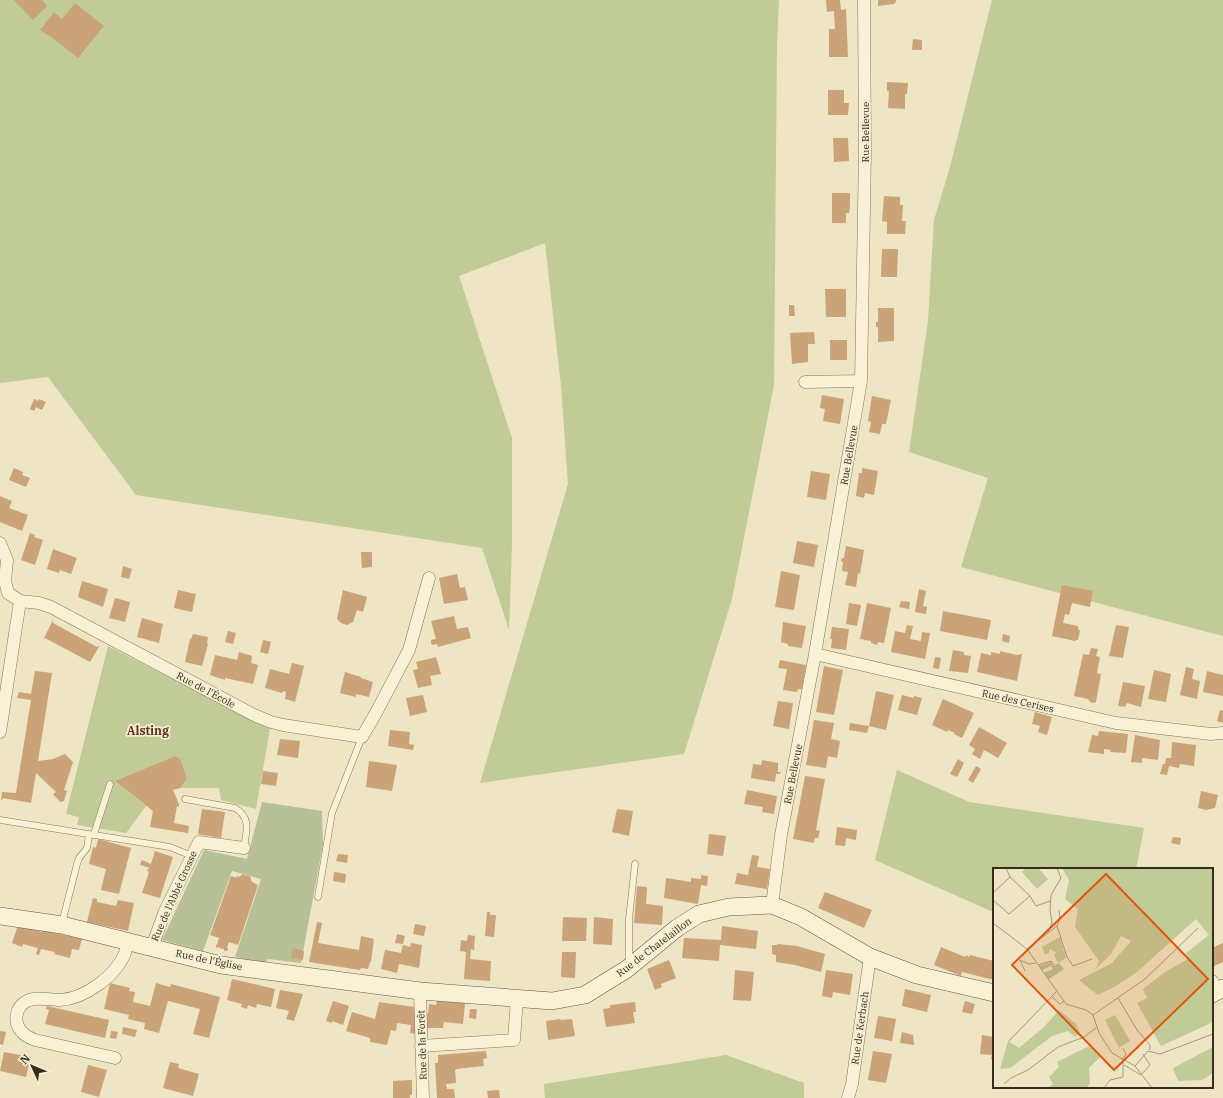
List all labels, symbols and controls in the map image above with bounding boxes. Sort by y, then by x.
street label: Rue Bellevue [859,102,872,162]
street label: Rue Bellevue [837,424,861,486]
street label: Rue de l'École [174,669,238,711]
street label: Rue des Cerises [981,686,1055,716]
district label: Alsting [127,723,169,738]
street label: Rue Bellevue [781,743,805,805]
street label: Rue de l'Abbé Grosse [148,849,200,943]
inset map [993,868,1213,1088]
street label: Rue de Chatelaillon [614,914,695,980]
street label: Rue de l'Église [174,947,244,973]
street label: Rue de Kerbach [848,991,872,1065]
street label: Rue de la Forêt [414,1009,430,1080]
north arrow [12,1046,52,1086]
text: N [17,1051,33,1067]

